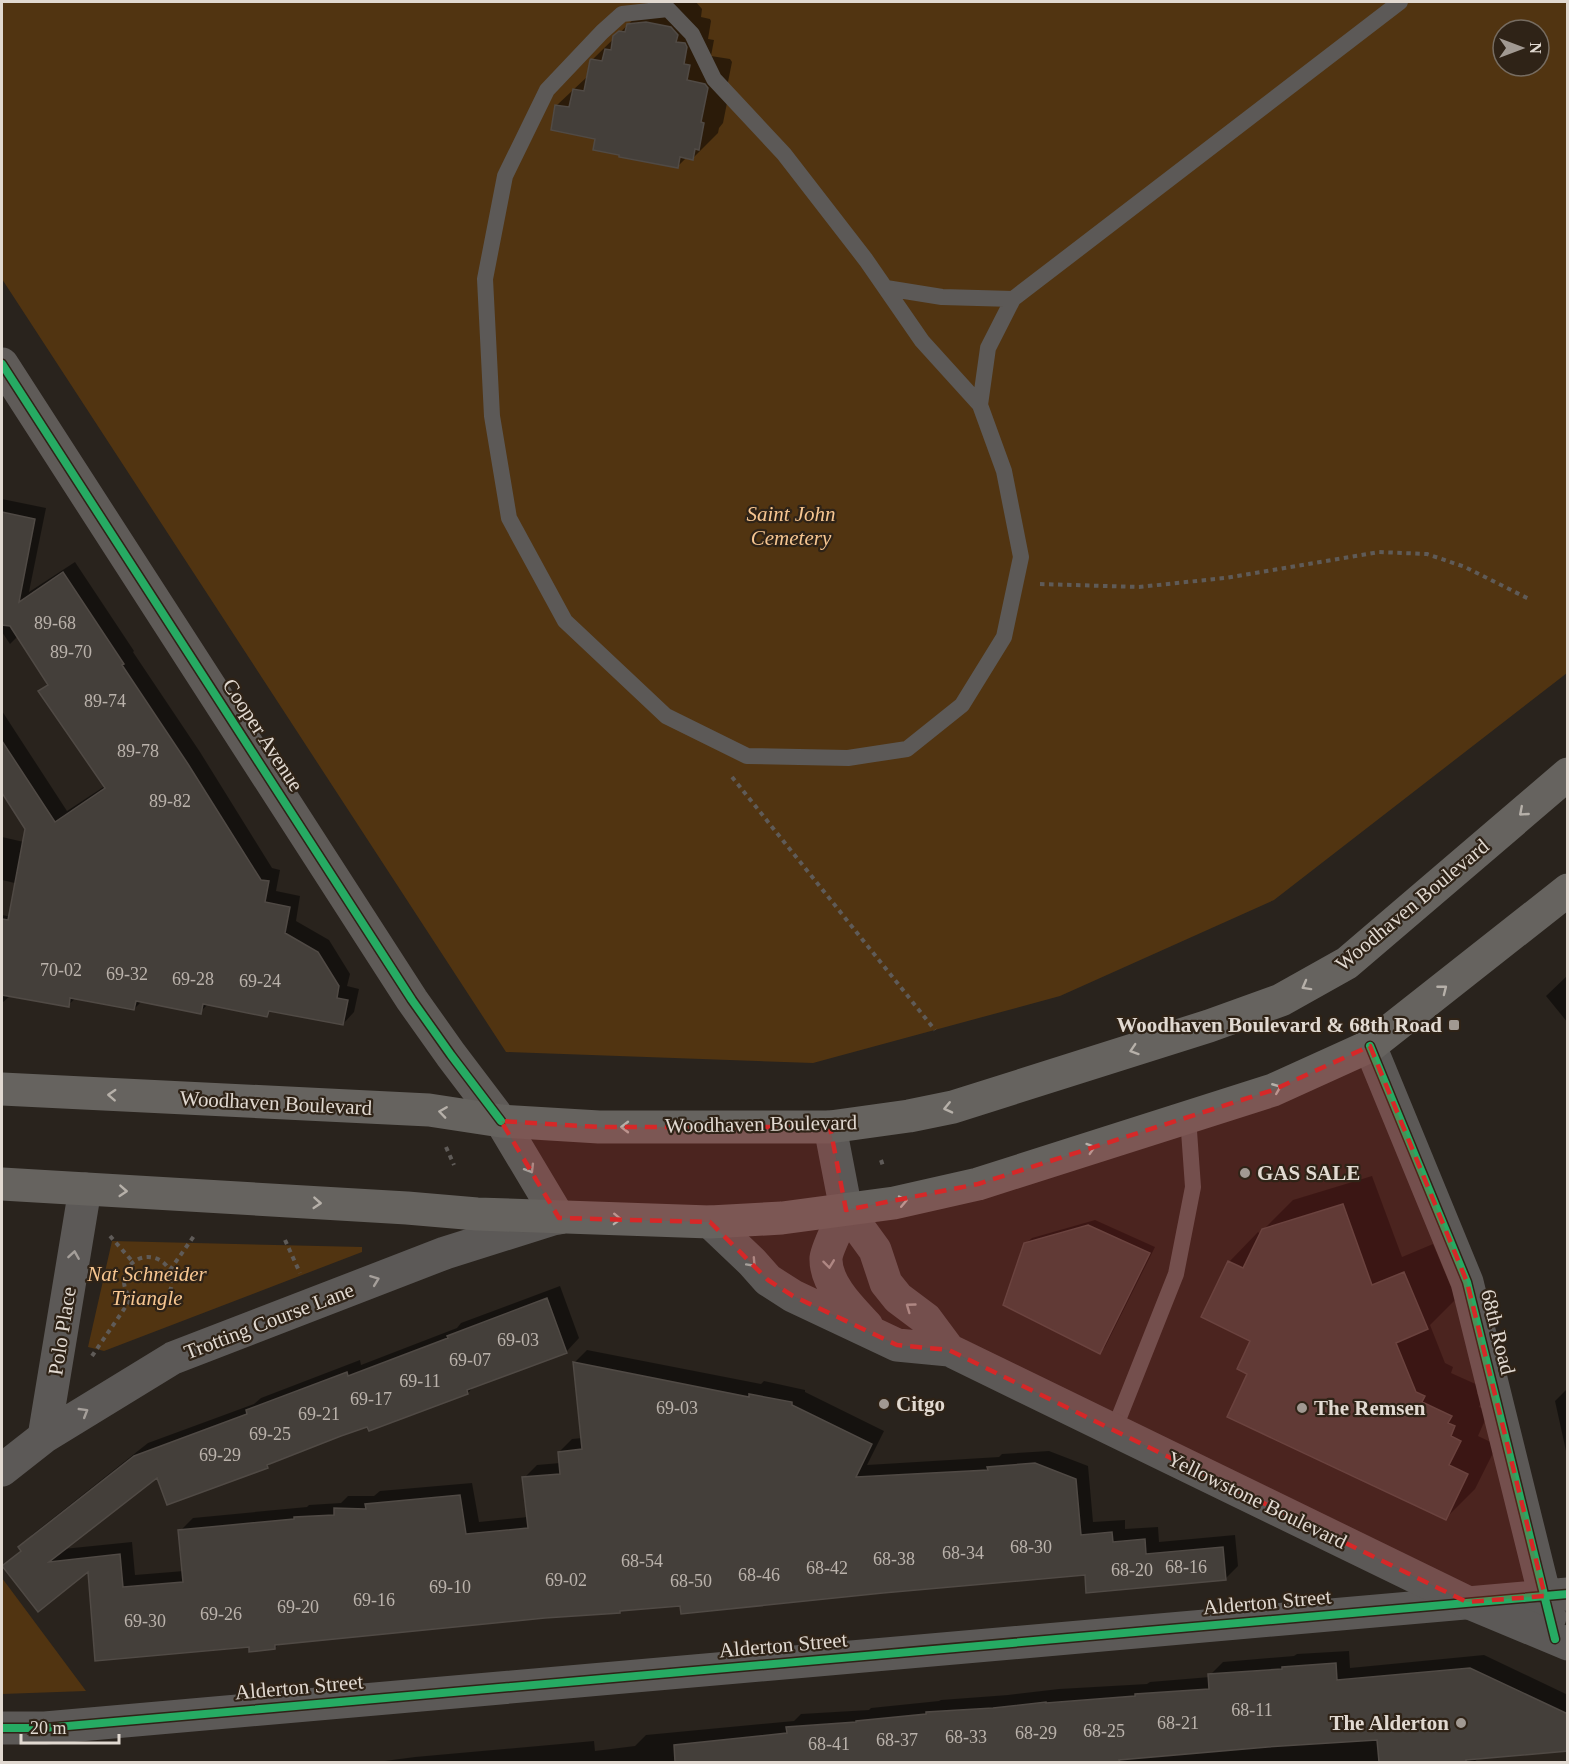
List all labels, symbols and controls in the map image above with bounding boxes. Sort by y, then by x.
north arrow [1491,18,1551,78]
text: N [1527,42,1544,54]
park label: Saint John Cemetery [746,502,836,550]
house number: 89-68 [34,613,76,633]
house number: 89-70 [50,642,92,662]
street label: Cooper Avenue [218,674,308,796]
house number: 89-74 [84,691,126,711]
house number: 89-78 [117,741,159,761]
house number: 89-82 [149,791,191,811]
one-way arrow [1519,805,1530,816]
street label: Woodhaven Boulevard [1331,834,1494,976]
house number: 70-02 [40,960,82,980]
house number: 69-32 [106,964,148,984]
house number: 69-28 [172,969,214,989]
house number: 69-24 [239,971,281,991]
one-way arrow [1302,979,1312,991]
one-way arrow [1436,985,1447,996]
place label: Woodhaven Boulevard & 68th Road [1116,1013,1442,1037]
marker: Woodhaven Boulevard & 68th Road [1447,1018,1461,1032]
one-way arrow [1129,1043,1140,1055]
one-way arrow [1270,1083,1281,1095]
street label: Woodhaven Boulevard [179,1086,373,1120]
one-way arrow [108,1089,117,1102]
one-way arrow [943,1101,953,1114]
one-way arrow [438,1107,448,1119]
street label: Woodhaven Boulevard [665,1110,858,1138]
one-way arrow [620,1121,629,1133]
one-way arrow [1085,1143,1096,1155]
place label: GAS SALE [1257,1161,1360,1185]
one-way arrow [522,1163,534,1173]
marker: GAS SALE [1238,1166,1252,1180]
one-way arrow [118,1184,127,1197]
one-way arrow [898,1195,908,1208]
one-way arrow [313,1196,322,1209]
one-way arrow [613,1213,622,1225]
one-way arrow [67,1250,80,1260]
one-way arrow [745,1256,756,1266]
one-way arrow [822,1259,834,1269]
park label: Nat Schneider Triangle [86,1262,208,1310]
one-way arrow [369,1275,380,1287]
street label: Trotting Course Lane [181,1278,357,1364]
street label: Polo Place [43,1285,81,1377]
street label: 68th Road [1476,1287,1520,1378]
one-way arrow [906,1303,917,1314]
house number: 69-03 [497,1330,539,1350]
house number: 69-07 [449,1350,491,1370]
house number: 69-11 [399,1371,441,1391]
house number: 69-17 [350,1389,392,1409]
place label: Citgo [896,1392,945,1416]
place label: The Remsen [1314,1396,1426,1420]
marker: Citgo [877,1397,891,1411]
house number: 69-03 [656,1398,698,1418]
marker: The Remsen [1295,1401,1309,1415]
house number: 69-21 [298,1404,340,1424]
one-way arrow [78,1408,88,1420]
house number: 69-25 [249,1424,291,1444]
house number: 69-29 [199,1445,241,1465]
street label: Yellowstone Boulevard [1163,1446,1351,1554]
house number: 68-30 [1010,1537,1052,1557]
house number: 68-34 [942,1543,984,1563]
house number: 68-38 [873,1549,915,1569]
house number: 68-54 [621,1551,663,1571]
house number: 68-16 [1165,1557,1207,1577]
house number: 68-42 [806,1558,848,1578]
house number: 68-20 [1111,1560,1153,1580]
house number: 68-46 [738,1565,780,1585]
house number: 69-02 [545,1570,587,1590]
house number: 68-50 [670,1571,712,1591]
house number: 69-10 [429,1577,471,1597]
street label: Alderton Street [1202,1584,1332,1620]
house number: 69-16 [353,1590,395,1610]
house number: 69-20 [277,1597,319,1617]
house number: 69-26 [200,1604,242,1624]
house number: 69-30 [124,1611,166,1631]
street label: Alderton Street [718,1627,848,1663]
street label: Alderton Street [234,1669,364,1705]
house number: 68-11 [1231,1700,1273,1720]
scale bar [21,1707,118,1745]
place label: The Alderton [1329,1711,1449,1735]
house number: 68-21 [1157,1713,1199,1733]
marker: The Alderton [1454,1716,1468,1730]
text: 20 m [30,1718,67,1738]
house number: 68-25 [1083,1721,1125,1741]
house number: 68-29 [1015,1723,1057,1743]
house number: 68-33 [945,1727,987,1747]
house number: 68-37 [876,1730,918,1750]
house number: 68-41 [808,1734,850,1754]

